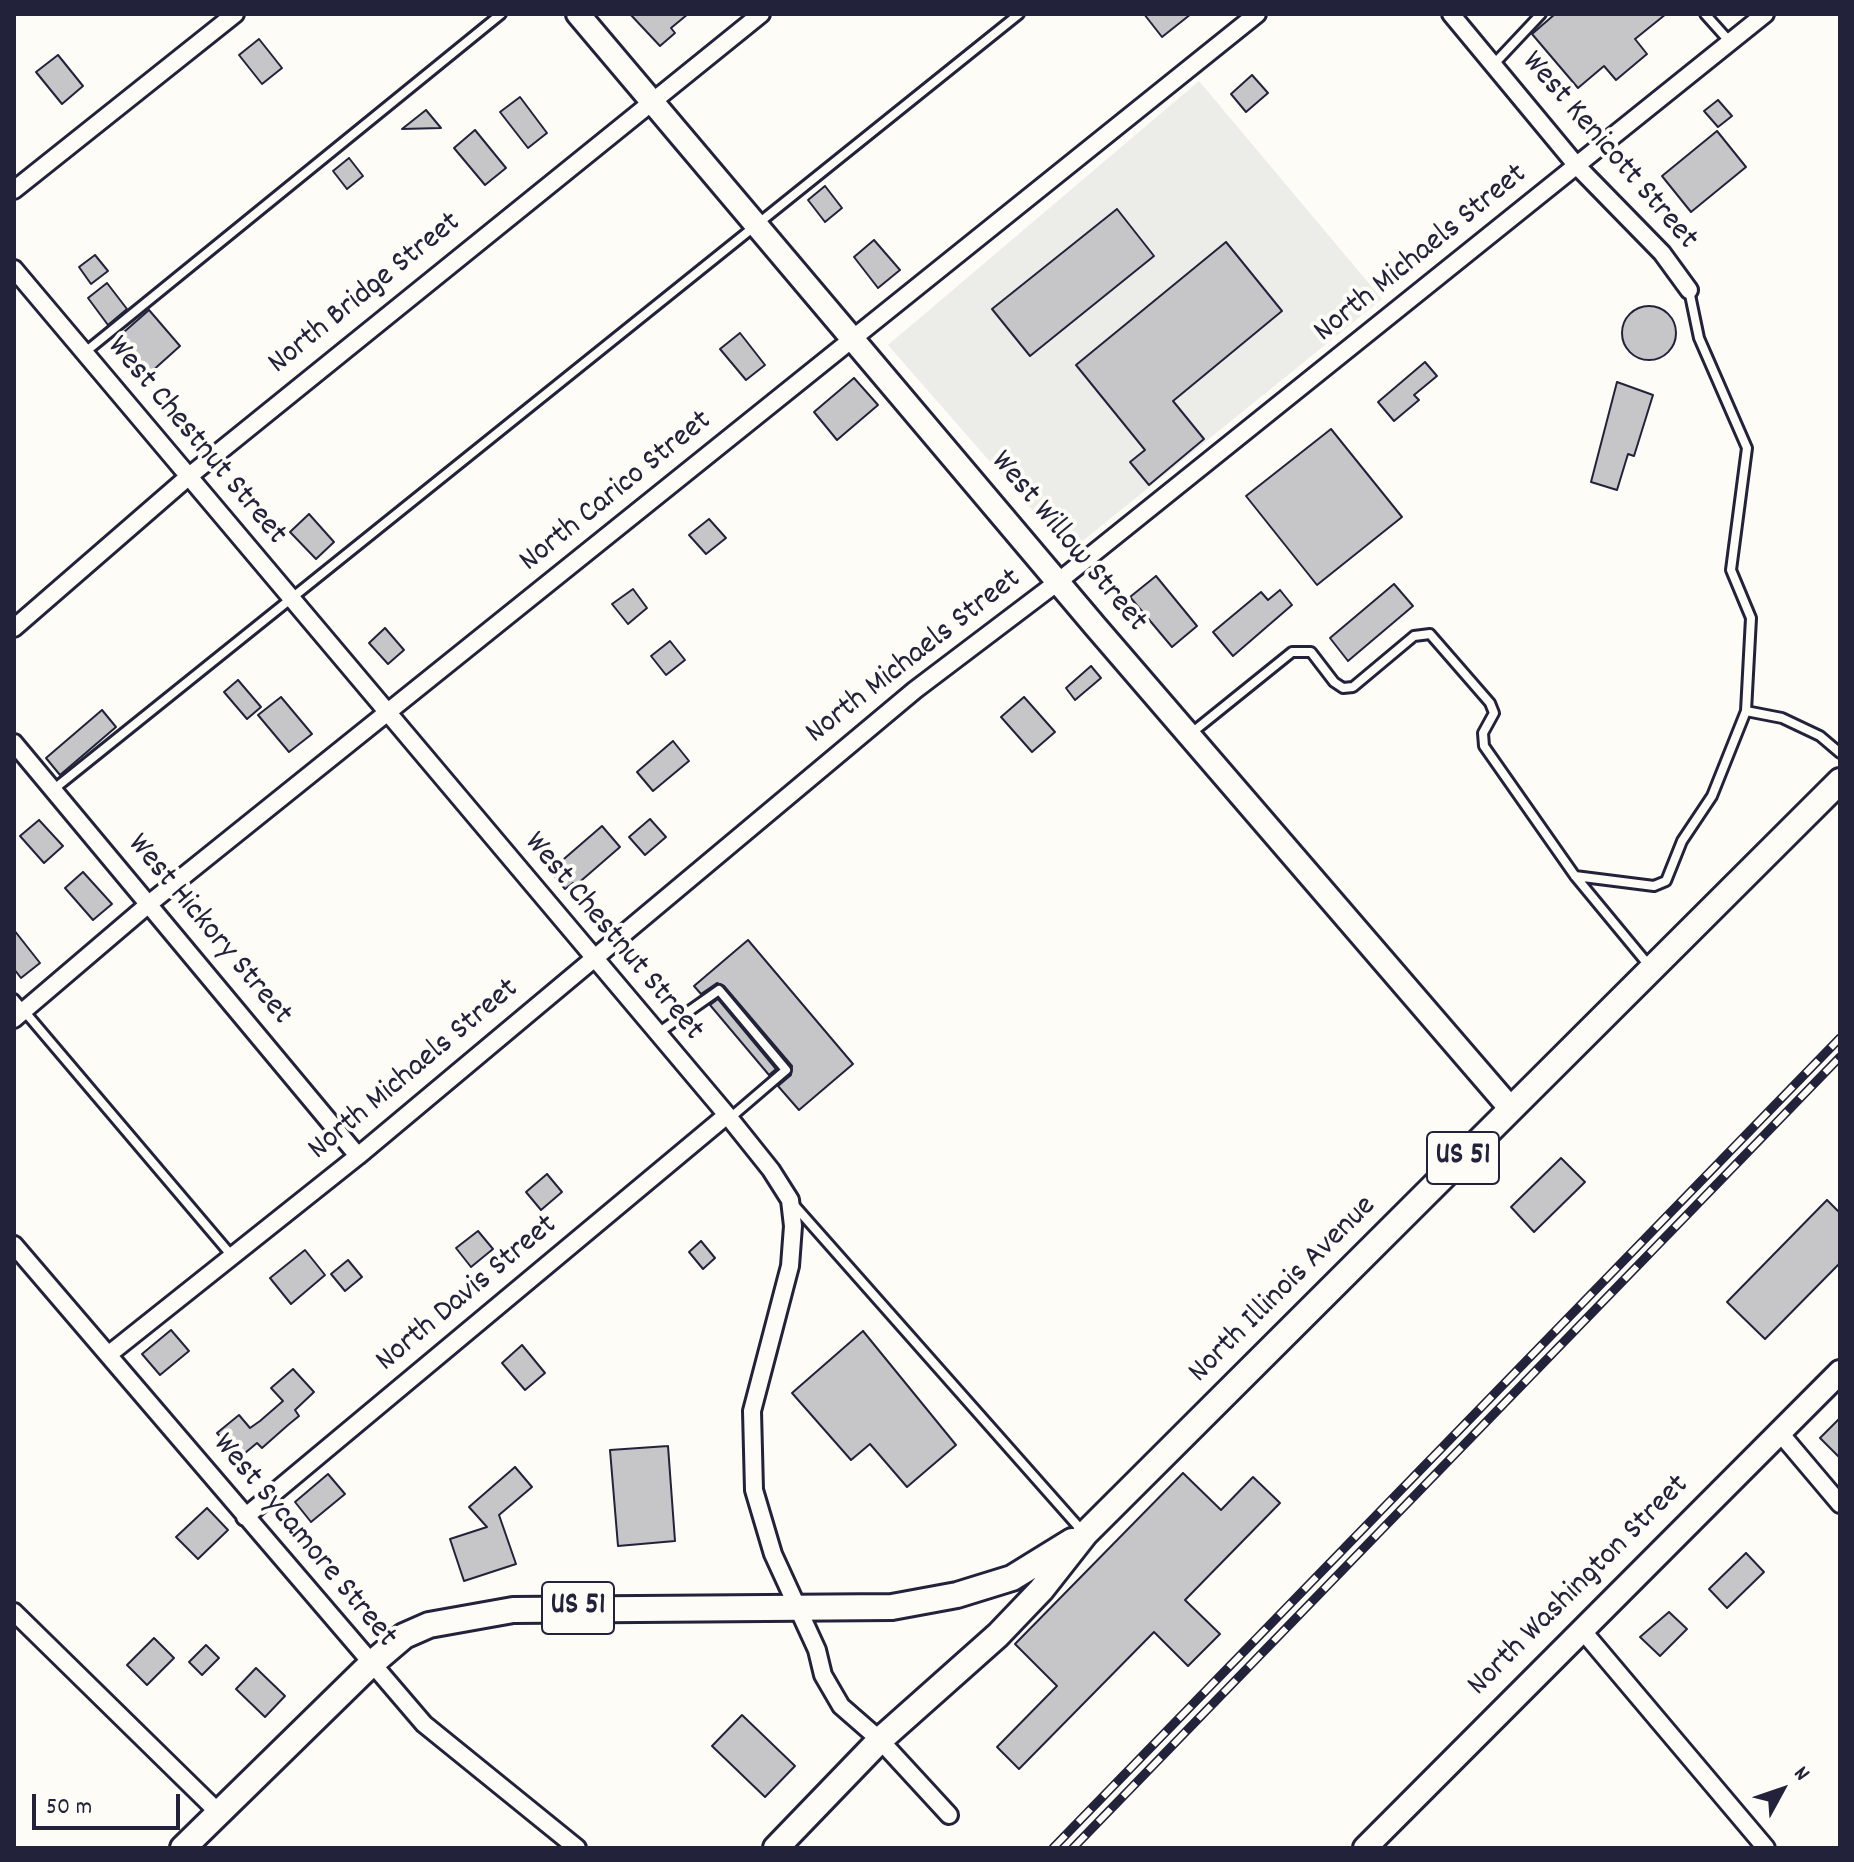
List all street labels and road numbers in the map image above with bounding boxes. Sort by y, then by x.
street label: West Kenicott Street [1511,45,1705,259]
street label: North Michaels Street [1308,157,1536,353]
street label: North Bridge Street [262,206,470,384]
street label: West Chestnut Street [97,330,293,554]
street label: North Carico Street [513,404,721,582]
street label: West Willow Street [980,445,1154,641]
street label: North Michaels Street [800,562,1030,754]
street label: West Chestnut Street [514,826,710,1050]
street label: West Hickory Street [117,828,299,1034]
street label: North Michaels Street [302,972,528,1170]
road number: US 51 [1427,1132,1499,1184]
street label: North Illinois Avenue [1182,1189,1386,1393]
street label: North Davis Street [369,1208,567,1382]
street label: West Sycamore Street [202,1427,404,1657]
street label: North Washington Street [1461,1468,1699,1706]
road number: US 51 [542,1582,614,1634]

